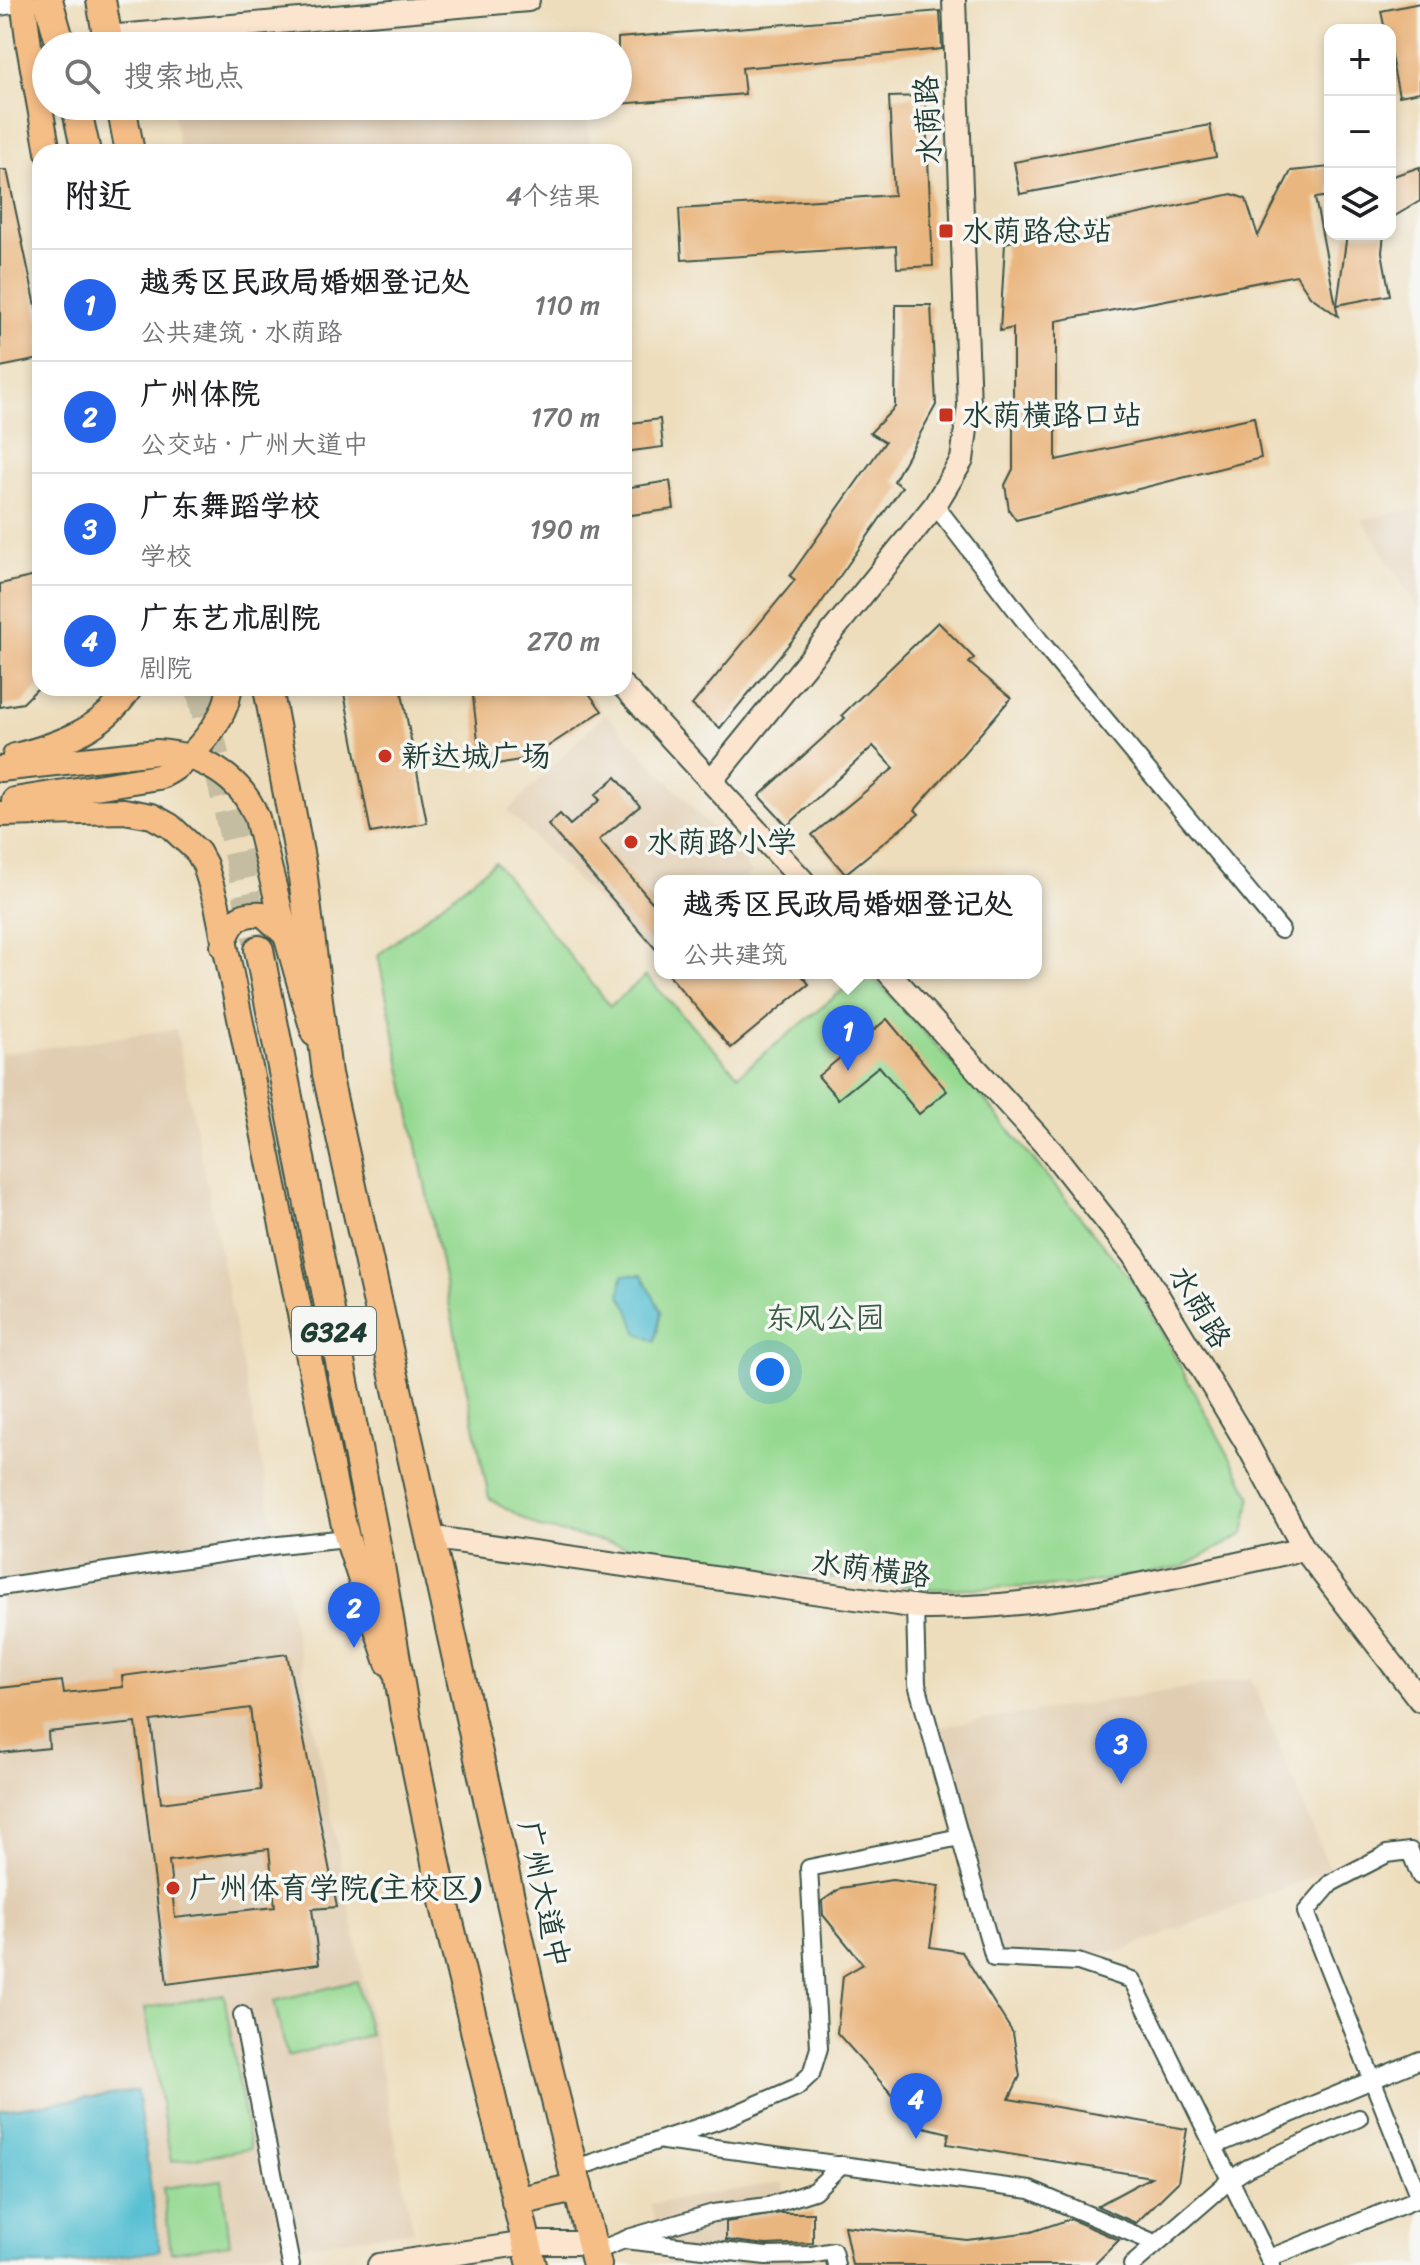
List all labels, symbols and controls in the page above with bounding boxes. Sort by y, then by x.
map controls [1324,24,1396,240]
button: + [1324,24,1396,96]
search box [32,32,632,120]
text: 搜索地点 [124,49,244,103]
icon: search [60,54,104,98]
street label: 水荫路 [899,74,957,166]
button: − [1324,96,1396,168]
text: 附近 [64,166,132,226]
button: layers [1324,168,1396,240]
text: 4个结果 [506,173,600,219]
place label: 水荫路总站 [962,204,1112,258]
marker: 水荫路总站 [937,222,955,240]
text: 越秀区民政局婚姻登记处 [140,255,470,309]
text: 1 [84,282,96,328]
text: 110 m [535,282,600,328]
text: 公共建筑 · 水荫路 [140,309,343,355]
text: 广州体院 [140,367,260,421]
place label: 水荫横路口站 [962,388,1142,442]
text: 2 [82,394,98,440]
text: 170 m [531,394,600,440]
marker: 水荫横路口站 [937,406,955,424]
text: 公交站 · 广州大道中 [140,421,369,467]
text: 广东舞蹈学校 [140,479,320,533]
text: 3 [83,506,97,552]
text: 190 m [530,506,600,552]
text: 学校 [140,533,192,579]
text: 广东艺术剧院 [140,591,320,645]
text: 4 [82,618,98,664]
text: 270 m [527,618,600,664]
text: 剧院 [140,645,192,691]
place label: 新达城广场 [401,729,551,783]
marker: 新达城广场 [376,747,394,765]
place label: 水荫路小学 [647,815,797,869]
marker: 水荫路小学 [622,833,640,851]
popup [654,875,1042,979]
text: 越秀区民政局婚姻登记处 [683,877,1013,931]
text: 公共建筑 [683,931,787,977]
pin: 1 [822,1005,874,1071]
street label: 水荫路 [1154,1255,1246,1359]
park label: 东风公园 [765,1291,885,1345]
road number: G324 [292,1307,376,1355]
your location [750,1352,790,1392]
street label: 水荫横路 [808,1535,934,1603]
pin: 2 [328,1582,380,1648]
pin: 3 [1095,1718,1147,1784]
street label: 广州大道中 [502,1815,586,1973]
place label: 广州体育学院(主校区) [189,1861,482,1915]
marker: 广州体育学院(主校区) [164,1879,182,1897]
pin: 4 [890,2073,942,2139]

